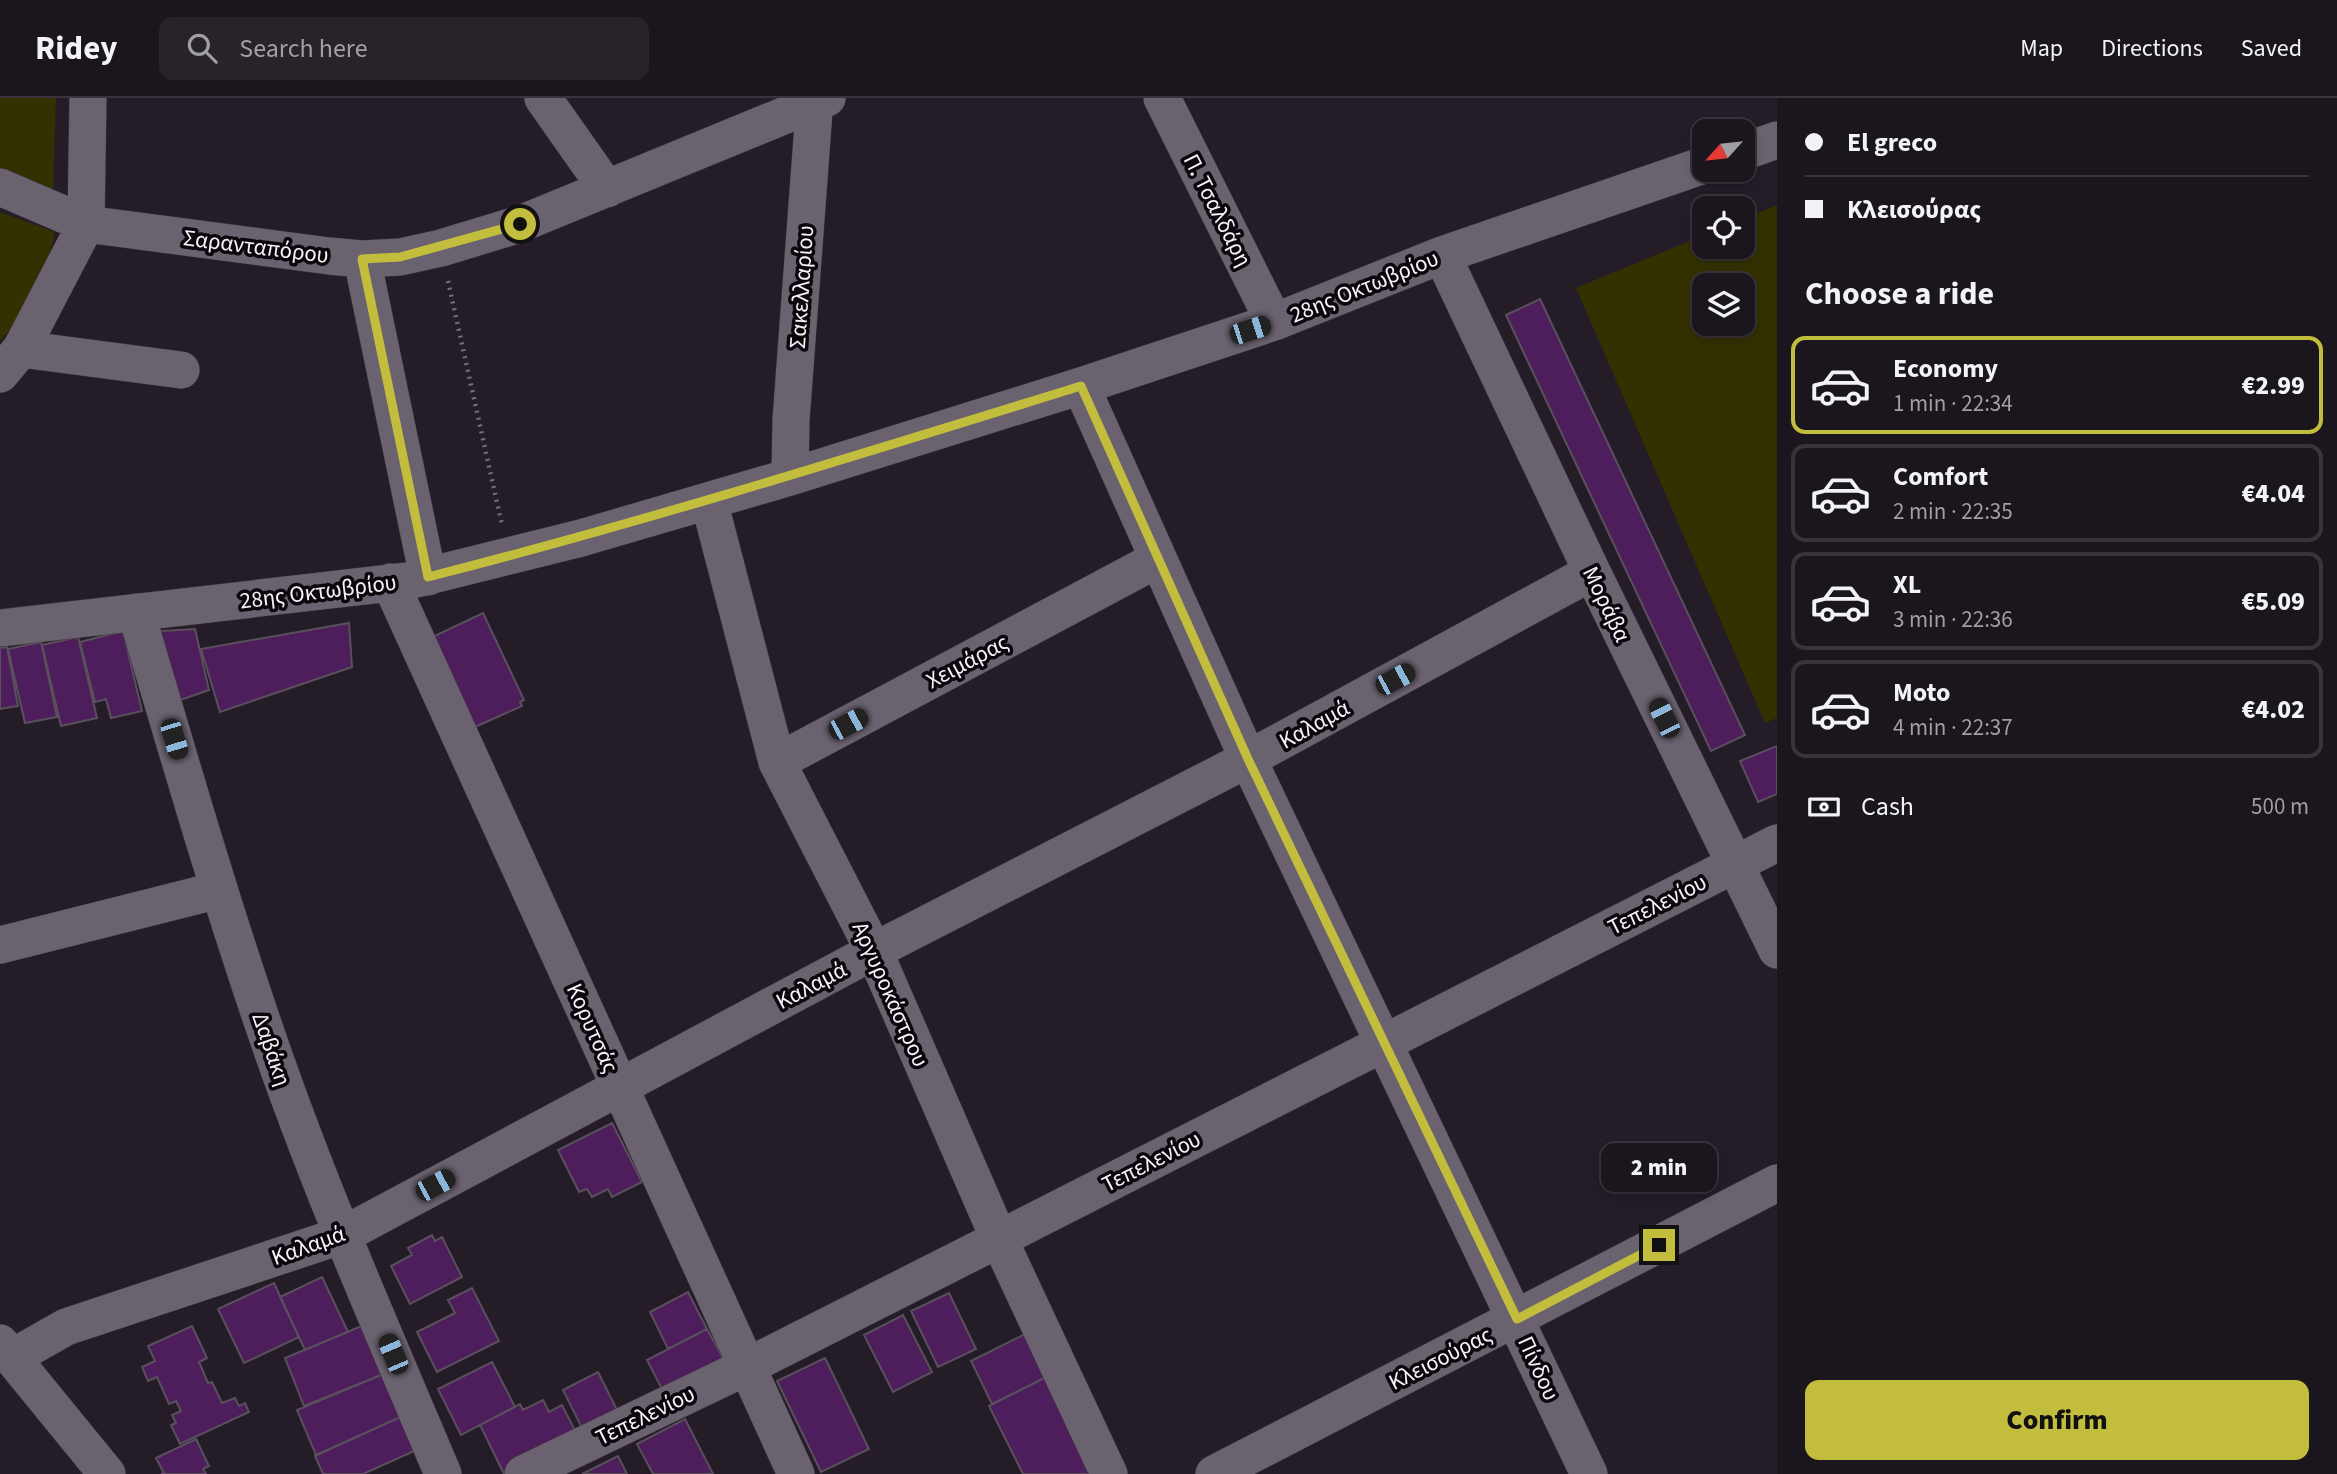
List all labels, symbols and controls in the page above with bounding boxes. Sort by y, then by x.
search box [159,17,649,80]
text: Ridey [35,25,117,72]
icon: search [183,29,221,67]
text: Search here [239,30,368,67]
text: Map [2020,31,2063,66]
text: Directions [2101,31,2203,66]
text: Saved [2241,31,2302,66]
north arrow [1692,119,1755,182]
map controls [1692,119,1755,336]
text: El greco [1847,124,1937,161]
street label: Π. Τσαλδάρη [1175,148,1260,272]
text: Κλεισούρας [1847,191,1981,228]
button: locate [1692,196,1755,259]
route start [504,208,536,240]
street label: Σαρανταπόρου [181,221,331,272]
street label: Σακελλαρίου [781,224,822,350]
street label: 28ης Οκτωβρίου [1285,242,1443,331]
text: Choose a ride [1805,271,1994,317]
button: layers [1692,273,1755,336]
car [1227,314,1274,346]
text: Economy [1893,350,1998,387]
icon: car [1809,354,1872,417]
text: €2.99 [2241,367,2305,404]
text: 1 min · 22:34 [1893,387,2013,420]
text: Comfort [1893,458,1988,495]
icon: car [1809,462,1872,525]
text: €4.04 [2241,475,2305,512]
text: 2 min · 22:35 [1893,495,2013,528]
street label: Μοράβα [1574,561,1639,648]
street label: 28ης Οκτωβρίου [238,566,398,617]
text: XL [1893,566,1921,603]
icon: car [1809,570,1872,633]
text: €5.09 [2241,583,2305,620]
text: 3 min · 22:36 [1893,603,2013,636]
street label: Χειμάρας [920,626,1014,697]
car [1372,660,1419,698]
text: Moto [1893,674,1950,711]
icon: car [1809,678,1872,741]
text: €4.02 [2241,691,2305,728]
street label: Καλαμά [1273,692,1356,757]
car [1646,695,1683,741]
car [825,705,872,743]
text: 4 min · 22:37 [1893,711,2013,744]
car [158,716,191,762]
icon: cash [1805,788,1843,826]
text: Cash [1861,788,1914,825]
text: 500 m [2251,790,2309,823]
street label: Τεπελενίου [1602,865,1712,943]
street label: Αργυροκάστρου [844,916,937,1072]
street label: Καλαμά [770,953,853,1018]
street label: Κορυτσάς [558,978,627,1078]
street label: Δαβάκη [244,1008,300,1091]
street label: Τεπελενίου [1096,1122,1206,1200]
callout: 2 min [1601,1144,1717,1192]
text: 2 min [1631,1151,1687,1184]
car [412,1166,459,1204]
street label: Καλαμά [267,1217,350,1274]
route end [1643,1229,1675,1261]
street label: Κλεισούρας [1383,1318,1498,1399]
car [376,1331,411,1377]
street label: Πίνδου [1509,1331,1568,1406]
street label: Τεπελενίου [590,1377,701,1454]
button: Confirm [1805,1380,2309,1460]

